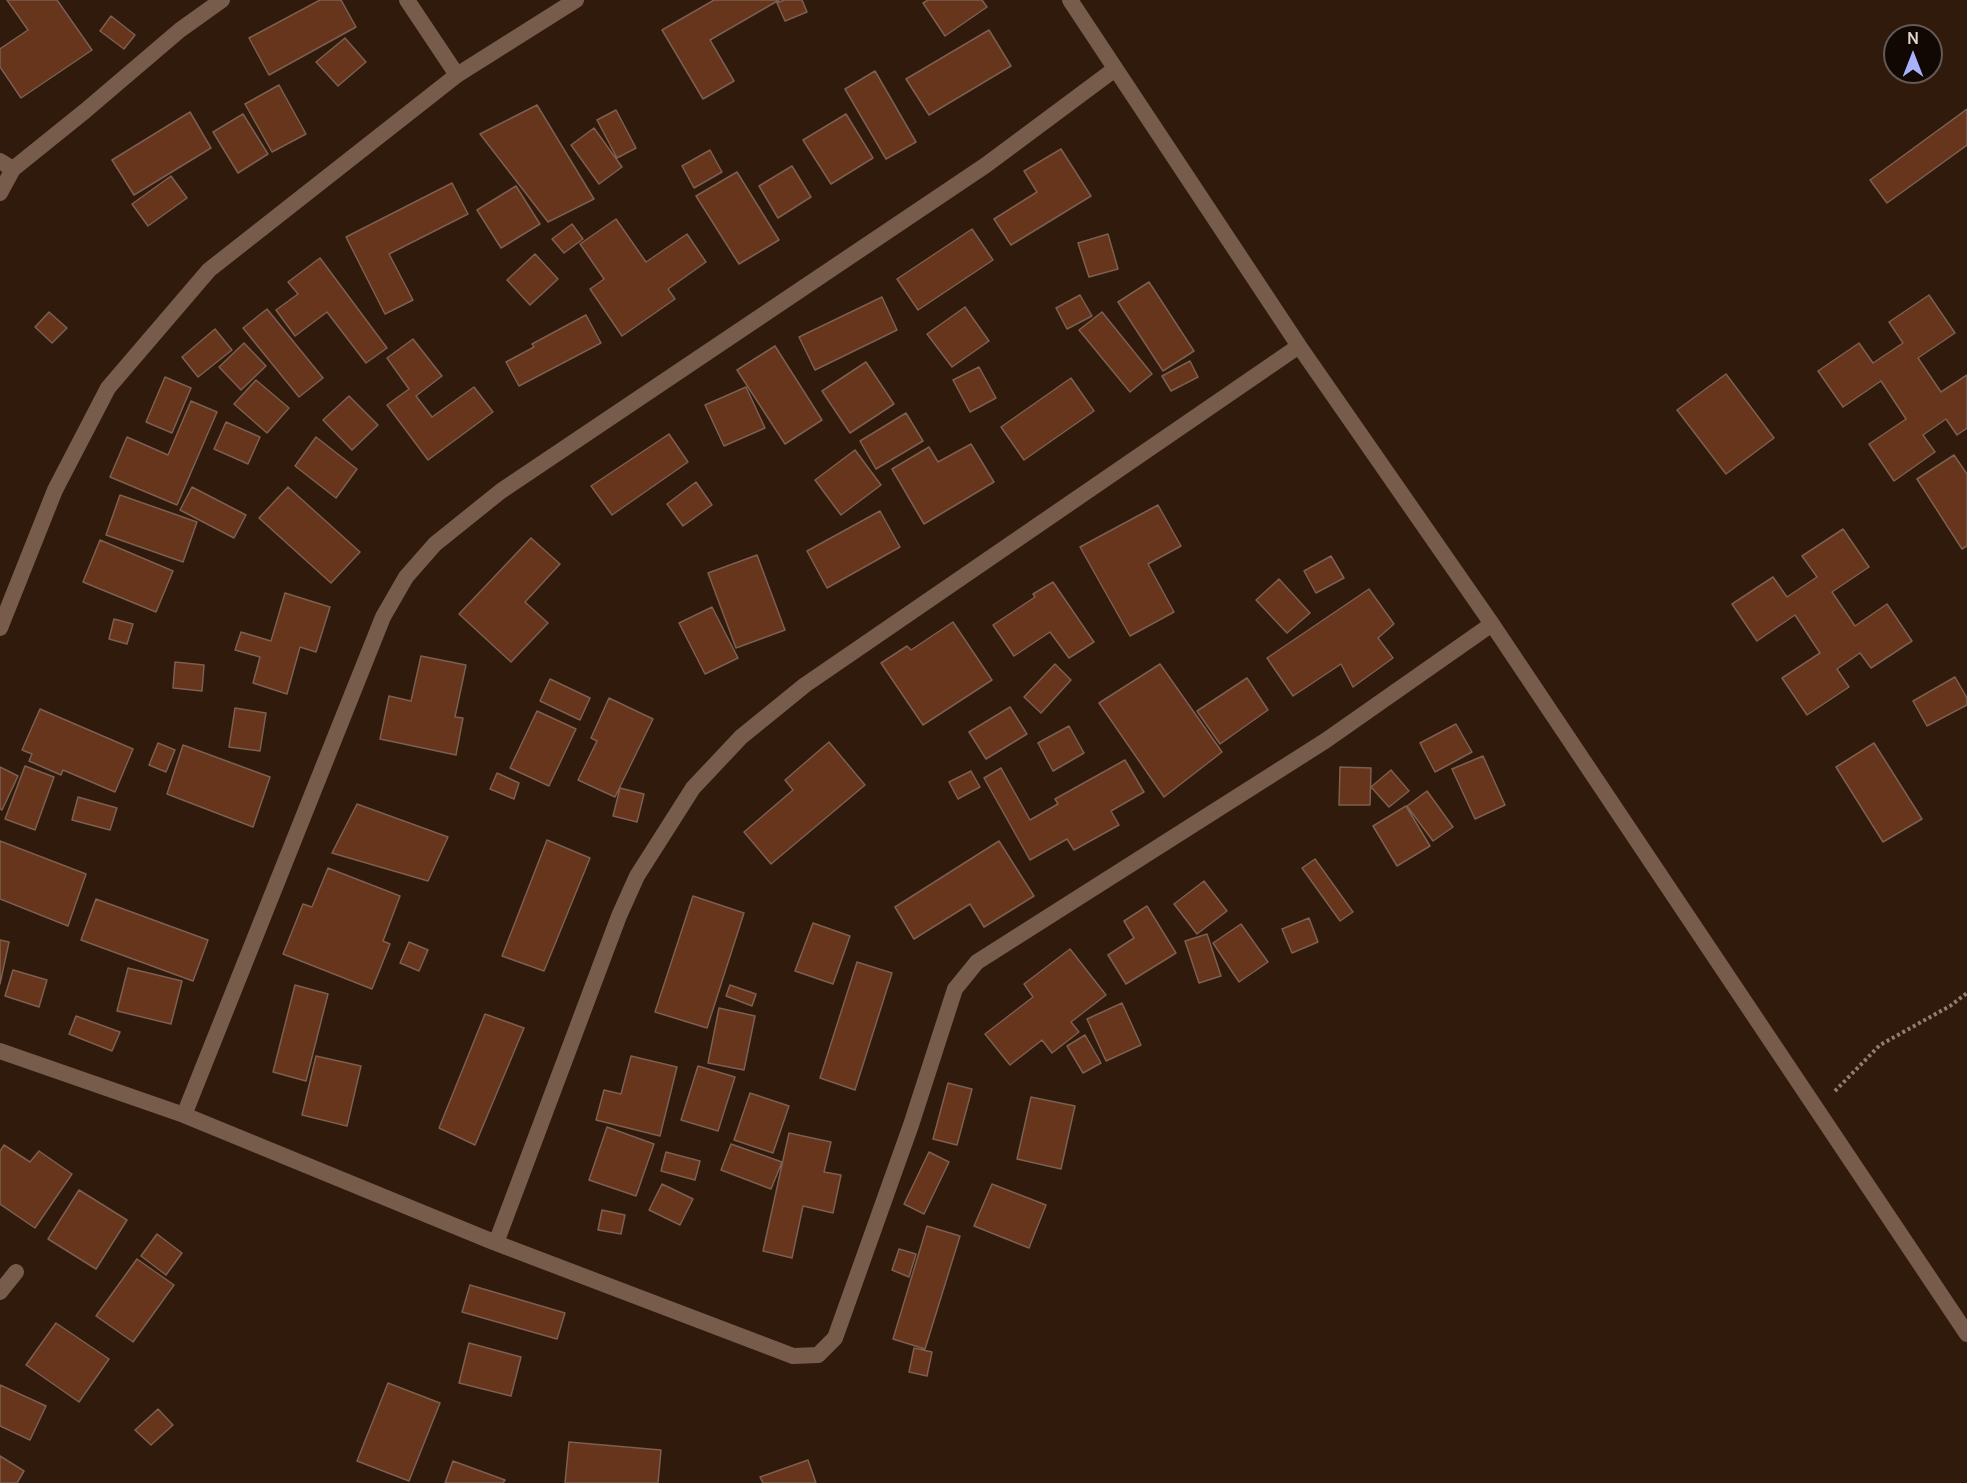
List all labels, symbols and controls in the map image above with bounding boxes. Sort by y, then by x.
north arrow [1883,24,1943,84]
text: N [1907,27,1919,49]

